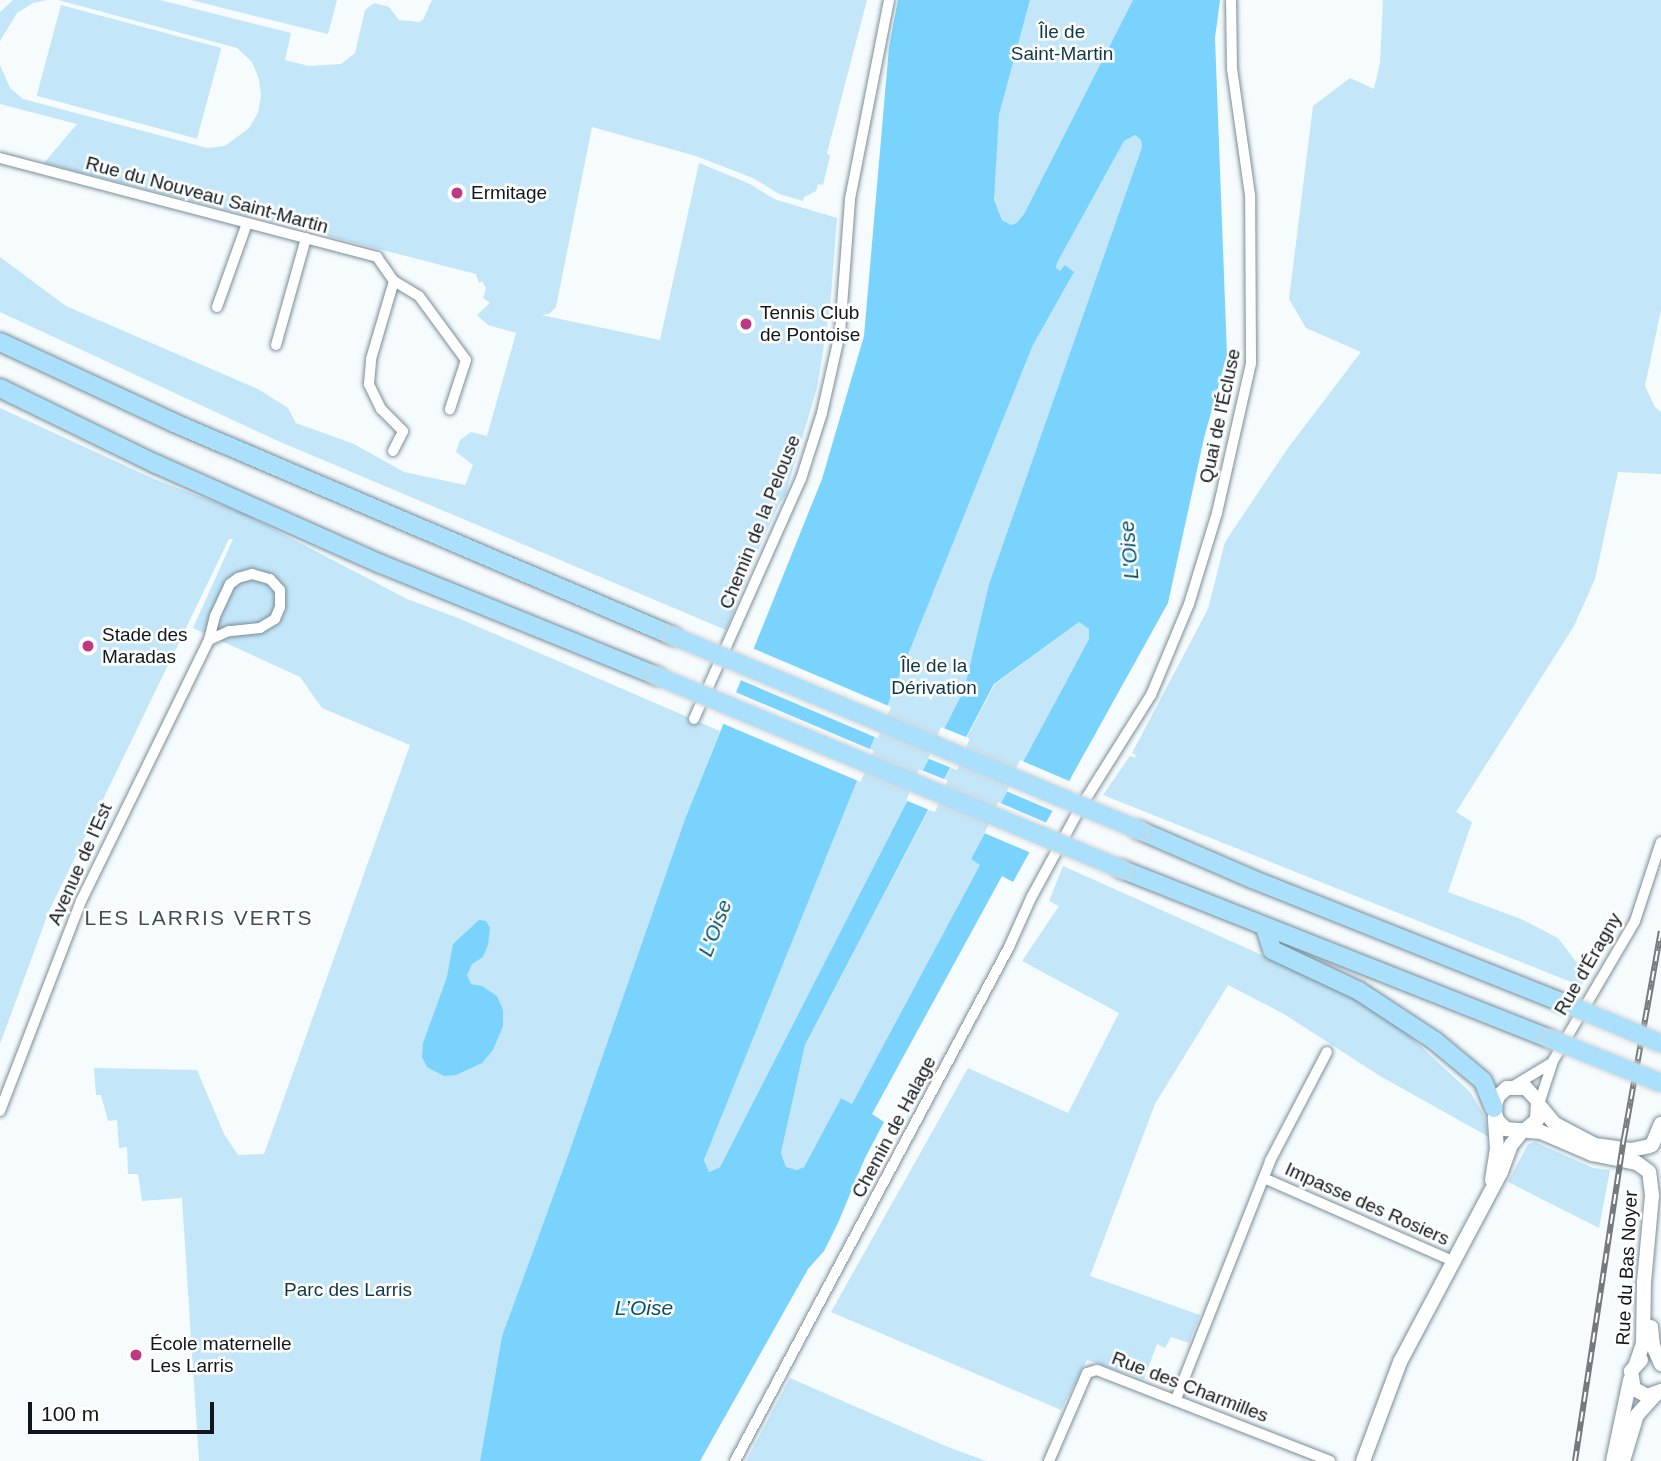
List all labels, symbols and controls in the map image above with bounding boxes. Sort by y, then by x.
park label: Île de Saint-Martin [1011,21,1113,65]
street label: Rue du Nouveau Saint-Martin [83,152,331,238]
place label: Ermitage [471,182,547,204]
marker: Ermitage [449,185,465,201]
place label: Tennis Club de Pontoise [760,302,860,346]
marker: Tennis Club de Pontoise [738,316,754,332]
street label: Quai de l'Écluse [1195,347,1245,485]
street label: Chemin de la Pelouse [715,432,805,612]
water label: L'Oise [1114,520,1144,580]
place label: Stade des Maradas [102,624,188,668]
marker: Stade des Maradas [80,638,96,654]
park label: Île de la Dérivation [891,655,977,699]
street label: Avenue de l'Est [43,799,117,929]
water label: L'Oise [693,896,737,960]
district label: LES LARRIS VERTS [87,905,311,931]
street label: Rue d'Éragny [1549,909,1627,1019]
street label: Chemin de Halage [847,1052,941,1202]
street label: Impasse des Rosiers [1281,1158,1453,1250]
street label: Rue du Bas Noyer [1612,1190,1642,1346]
park label: Parc des Larris [284,1279,412,1301]
water label: L’Oise [615,1295,673,1321]
place label: École maternelle Les Larris [150,1333,292,1377]
marker: École maternelle Les Larris [128,1347,144,1363]
street label: Rue des Charmilles [1109,1347,1271,1427]
scale bar [32,1388,217,1432]
text: 100 m [41,1402,99,1425]

